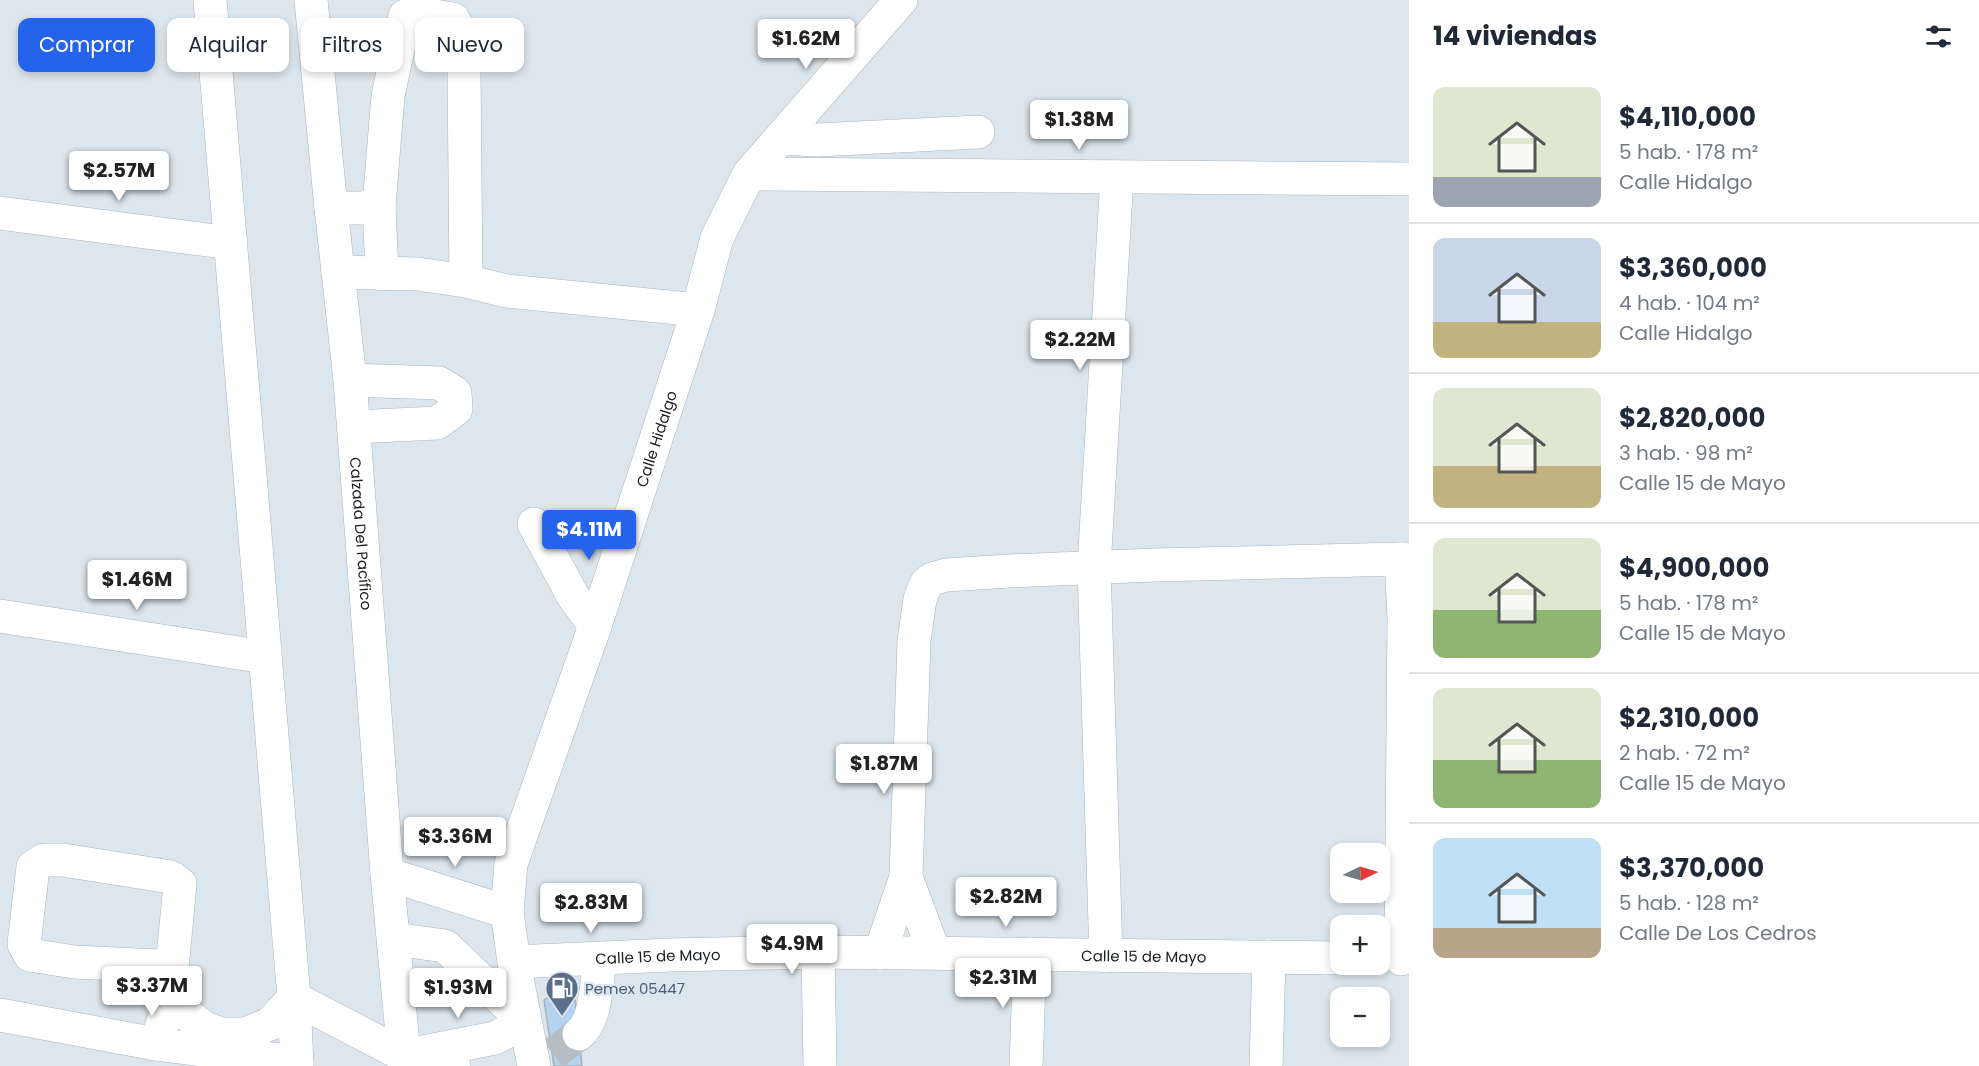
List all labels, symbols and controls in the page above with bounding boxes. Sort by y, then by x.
chip: Comprar [18,18,155,72]
chip: Alquilar [167,18,289,72]
chip: Filtros [301,18,403,72]
chip: Nuevo [415,18,524,72]
text: 14 viviendas [1433,18,1597,54]
pin: $1.62M [757,19,855,70]
icon: filters [1922,20,1955,53]
text: $1.62M [772,24,840,52]
text: $4,110,000 [1619,99,1756,135]
pin: $1.38M [1030,100,1128,151]
text: $1.38M [1044,105,1114,133]
icon: home [1481,111,1553,183]
text: 5 hab. · 178 m² [1619,138,1758,166]
pin: $2.57M [70,151,168,202]
text: $2.57M [83,156,155,184]
text: Calle Hidalgo [1619,168,1753,196]
text: $3,360,000 [1619,250,1767,286]
icon: home [1481,262,1553,334]
text: 4 hab. · 104 m² [1619,289,1760,317]
text: Calle Hidalgo [1619,319,1753,347]
pin: $2.22M [1031,320,1129,371]
text: $2.22M [1044,325,1116,353]
street label: Calle Hidalgo [631,388,682,490]
text: $2,820,000 [1619,400,1765,436]
icon: home [1481,412,1553,484]
text: 3 hab. · 98 m² [1619,439,1753,467]
street label: Calzada Del Pacífico [345,456,378,611]
text: Calle 15 de Mayo [1619,469,1786,497]
pin: $4.11M [540,510,638,561]
text: $4.11M [556,515,622,543]
text: $4,900,000 [1619,550,1769,586]
pin: $1.46M [88,560,186,611]
icon: home [1481,562,1553,634]
text: $1.46M [102,565,172,593]
text: 5 hab. · 178 m² [1619,589,1758,617]
text: Calle 15 de Mayo [1619,619,1786,647]
text: $2,310,000 [1619,700,1759,736]
icon: home [1481,712,1553,784]
text: 2 hab. · 72 m² [1619,739,1750,767]
pin: $1.87M [835,744,933,795]
text: $1.87M [850,749,918,777]
text: Calle 15 de Mayo [1619,769,1786,797]
pin: $3.36M [406,817,504,868]
text: $3.36M [418,822,492,850]
north arrow [1330,843,1390,903]
map controls [1330,843,1390,1047]
text: $3,370,000 [1619,850,1764,886]
icon: home [1481,862,1553,934]
pin: $2.82M [957,877,1055,928]
text: $2.82M [970,882,1042,910]
pin: $2.83M [542,883,640,934]
text: $2.83M [554,888,628,916]
text: 5 hab. · 128 m² [1619,889,1759,917]
button: + [1330,915,1390,975]
text: Calle De Los Cedros [1619,919,1817,947]
pin: $4.9M [750,924,834,975]
text: $4.9M [761,929,824,957]
street label: Calle 15 de Mayo [595,943,721,969]
street label: Calle 15 de Mayo [1081,945,1207,967]
pin: $2.31M [954,958,1052,1009]
text: $2.31M [969,963,1037,991]
pin: $3.37M [103,966,201,1017]
pin: $1.93M [409,968,507,1019]
fuel station icon: Pemex 05447 [544,970,580,1017]
text: $3.37M [116,971,188,999]
text: $1.93M [423,973,493,1001]
place label: Pemex 05447 [585,978,685,999]
button: − [1330,987,1390,1047]

